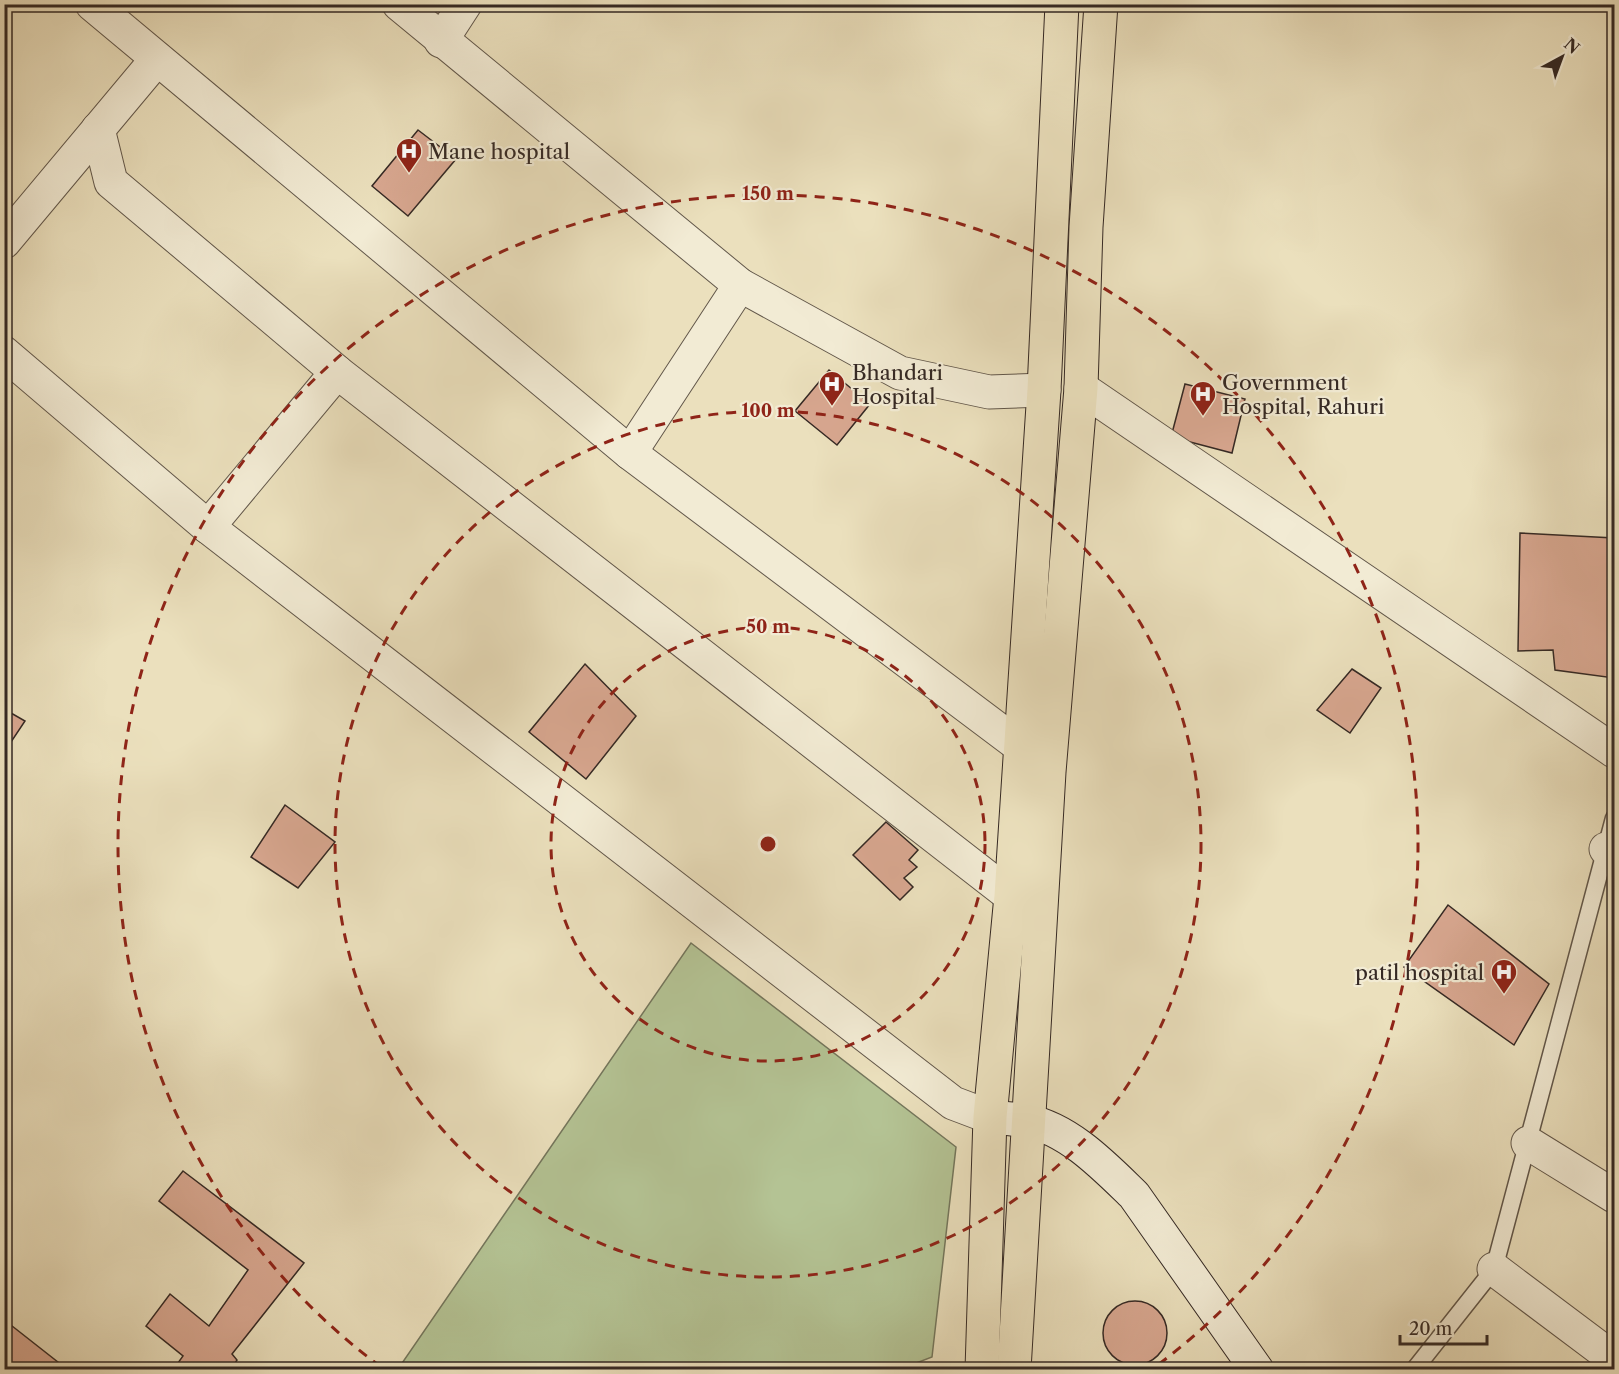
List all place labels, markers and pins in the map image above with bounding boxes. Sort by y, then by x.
hospital icon: Mane hospital [394,136,424,174]
place label: Mane hospital [428,139,570,164]
place label: Bhandari Hospital [852,360,943,409]
hospital icon: Bhandari Hospital [817,369,847,407]
place label: Government Hospital, Rahuri [1222,370,1384,419]
hospital icon: Government Hospital, Rahuri [1188,379,1218,417]
centre of rings [758,834,778,854]
hospital icon: patil hospital [1489,957,1519,995]
place label: patil hospital [1355,960,1484,985]

